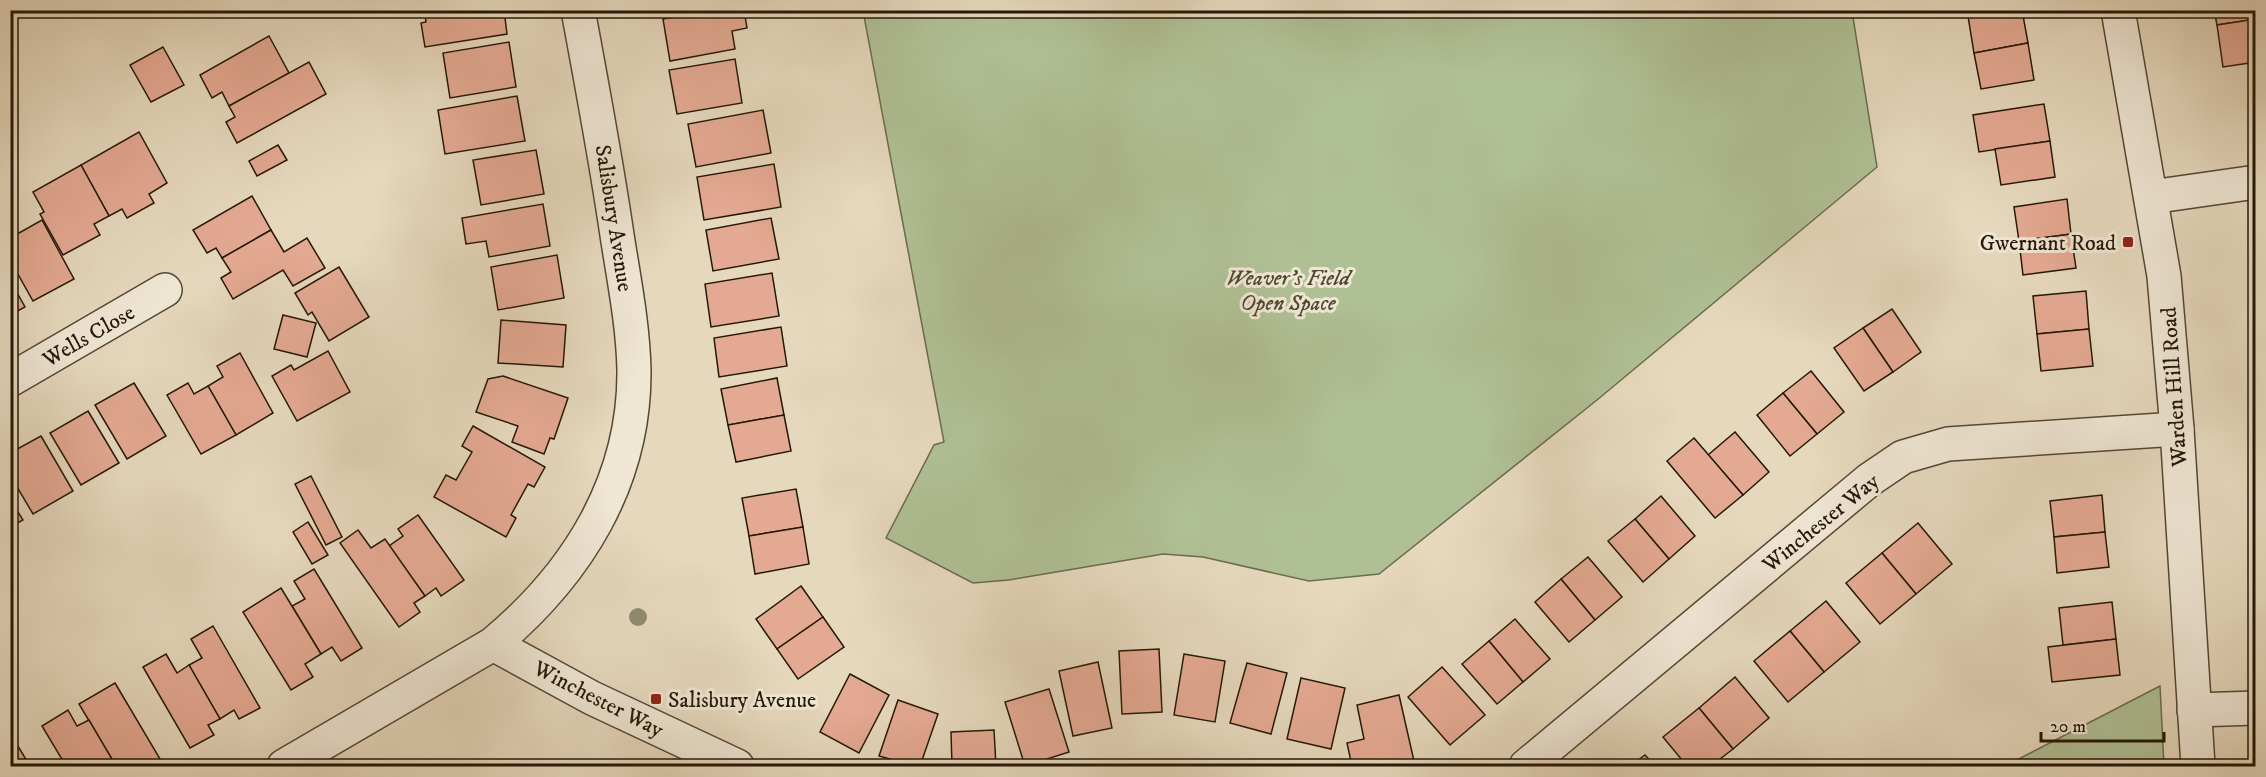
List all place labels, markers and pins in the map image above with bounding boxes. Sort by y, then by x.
place label: Gwernant Road [1980,230,2116,257]
marker: Gwernant Road [2121,235,2135,249]
place label: Salisbury Avenue [668,687,816,714]
marker: Salisbury Avenue [649,692,663,706]

